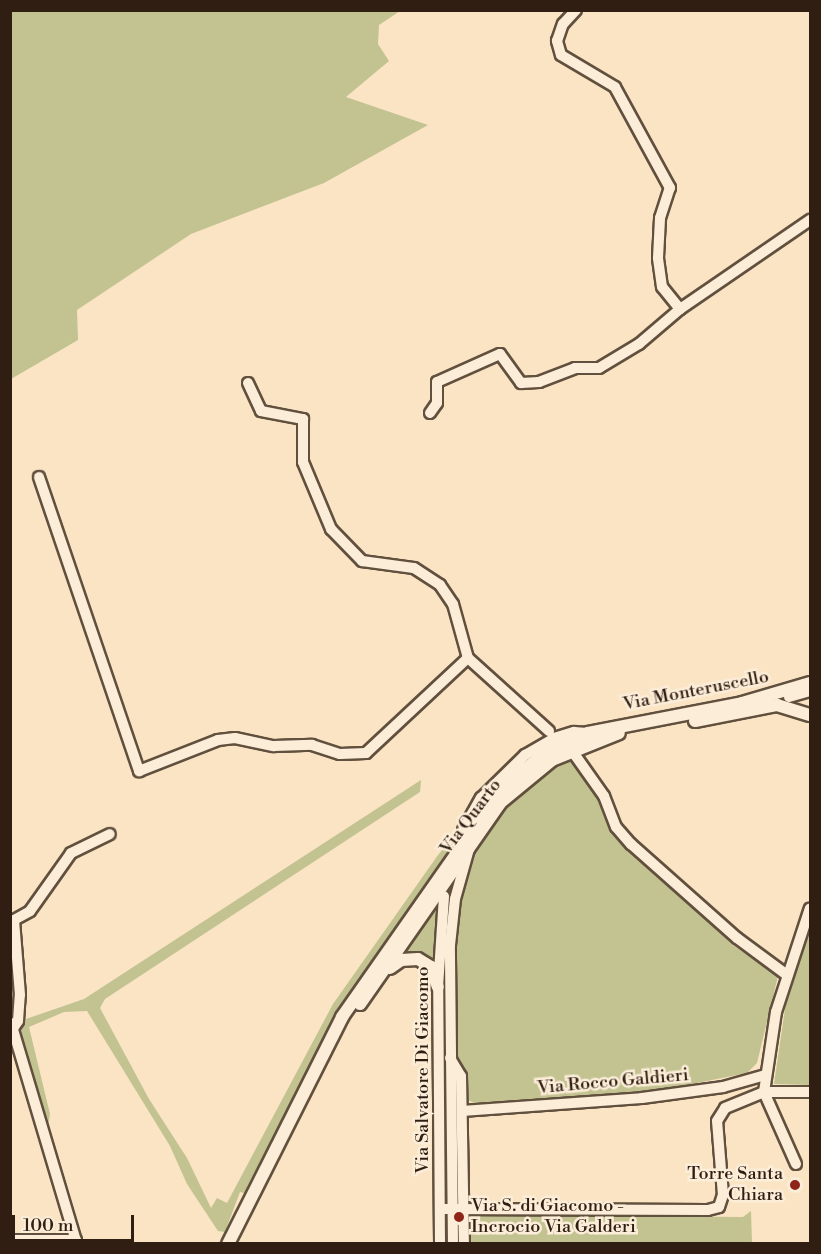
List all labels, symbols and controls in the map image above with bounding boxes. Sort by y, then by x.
street label: Via Monteruscello [621,666,771,716]
street label: Via Quarto [436,775,506,859]
street label: Via Salvatore Di Giacomo [412,966,434,1174]
street label: Via Rocco Galdieri [536,1065,690,1099]
place label: Torre Santa Chiara [687,1164,783,1206]
marker: Torre Santa Chiara [788,1178,802,1192]
place label: Via S. di Giacomo - Incrocio Via Galderi [471,1196,636,1238]
scale bar [15,1203,136,1241]
marker: Via S. di Giacomo - Incrocio Via Galderi [452,1210,466,1224]
text: 100 m [23,1214,74,1237]

